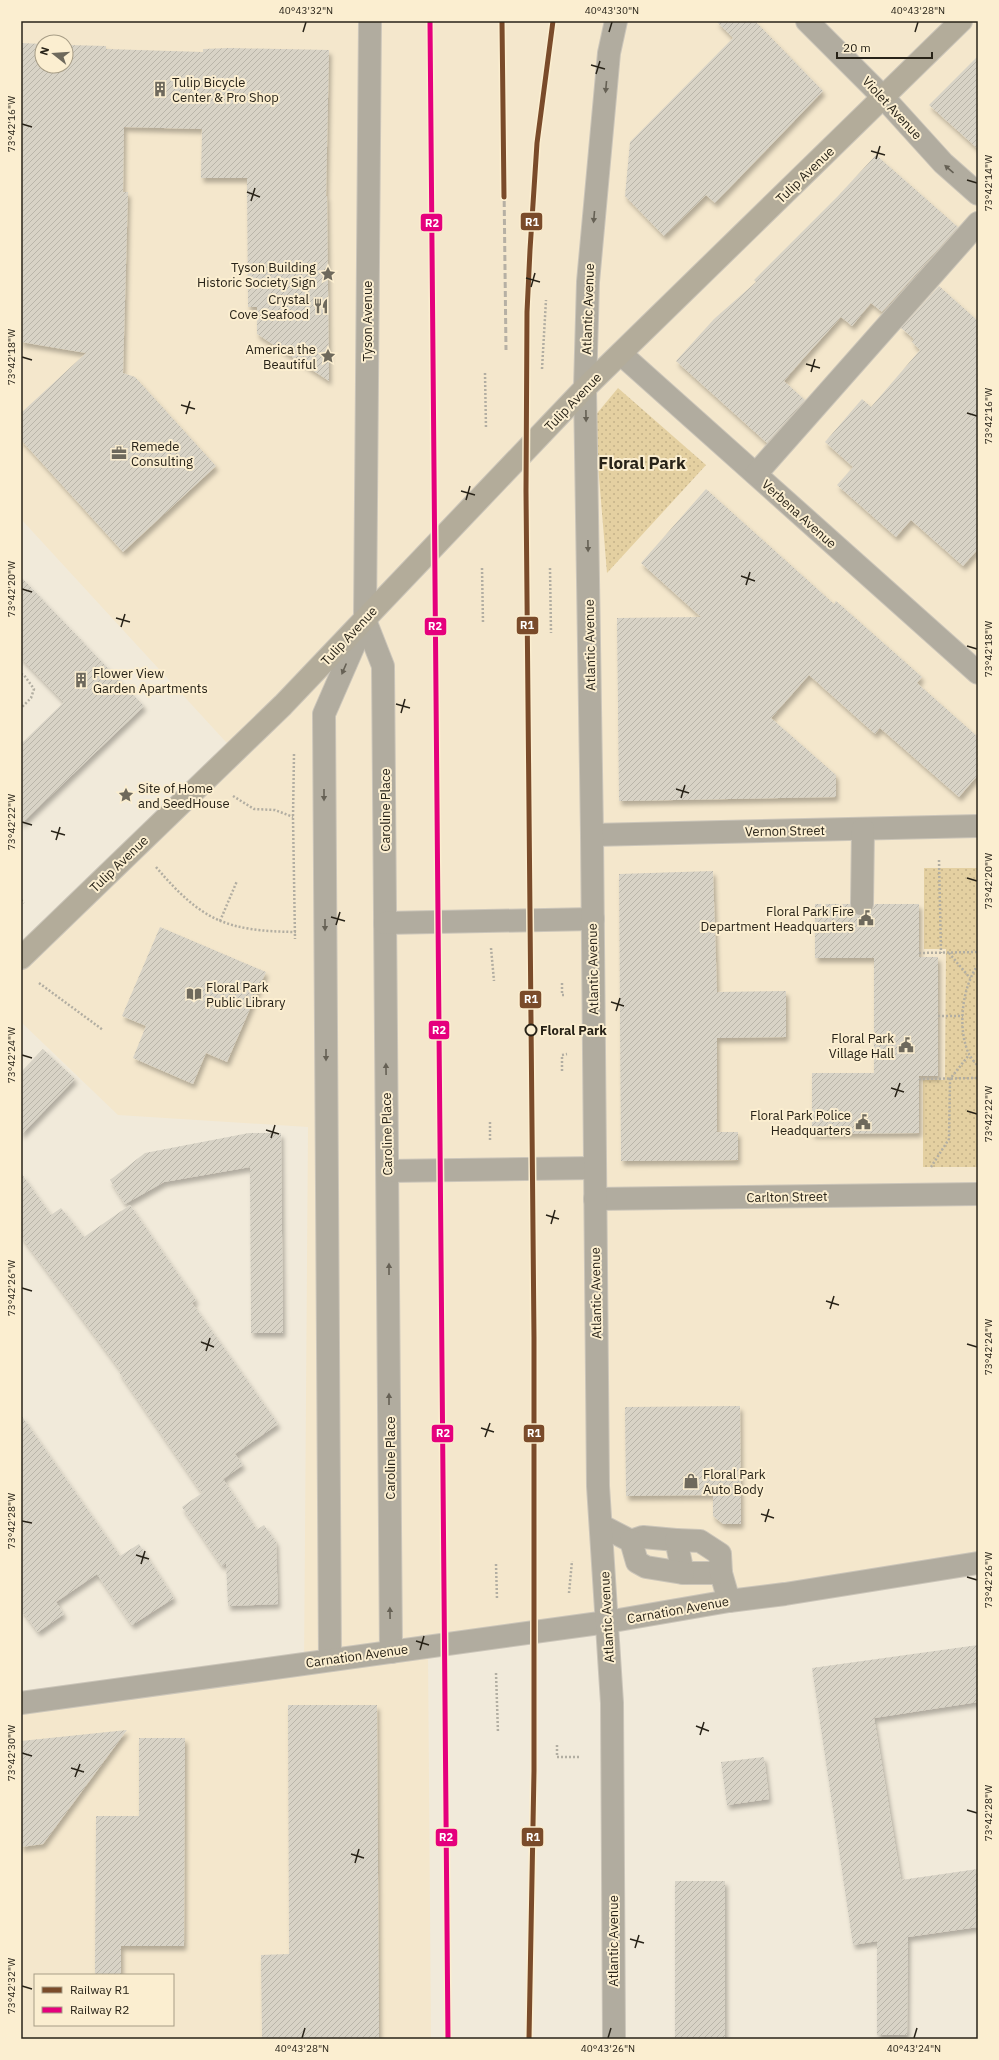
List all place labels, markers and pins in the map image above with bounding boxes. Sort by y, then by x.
place label: Tulip Bicycle Center & Pro Shop [172,74,279,106]
building icon: Tulip Bicycle Center & Pro Shop [151,80,169,98]
place label: Tyson Building Historic Society Sign [197,259,316,291]
place icon: Tyson Building Historic Society Sign [319,265,337,283]
place label: Crystal Cove Seafood [229,291,309,323]
restaurant icon: Crystal Cove Seafood [312,297,330,315]
place label: America the Beautiful [246,341,316,373]
place icon: America the Beautiful [319,347,337,365]
place label: Remede Consulting [131,438,193,470]
office icon: Remede Consulting [110,444,128,462]
place label: Flower View Garden Apartments [93,665,208,697]
building icon: Flower View Garden Apartments [72,671,90,689]
place label: Site of Home and SeedHouse [138,780,230,812]
place icon: Site of Home and SeedHouse [117,786,135,804]
place label: Floral Park Fire Department Headquarters [701,903,854,935]
public building icon: Floral Park Fire Department Headquarters [857,909,875,927]
place label: Floral Park Public Library [206,979,286,1011]
library icon: Floral Park Public Library [185,985,203,1003]
place label: Floral Park [540,1022,607,1039]
marker: Floral Park [524,1023,538,1037]
place label: Floral Park Village Hall [829,1030,894,1062]
public building icon: Floral Park Village Hall [897,1036,915,1054]
place label: Floral Park Police Headquarters [750,1107,851,1139]
public building icon: Floral Park Police Headquarters [854,1113,872,1131]
place label: Floral Park Auto Body [703,1466,766,1498]
shop icon: Floral Park Auto Body [682,1472,700,1490]

